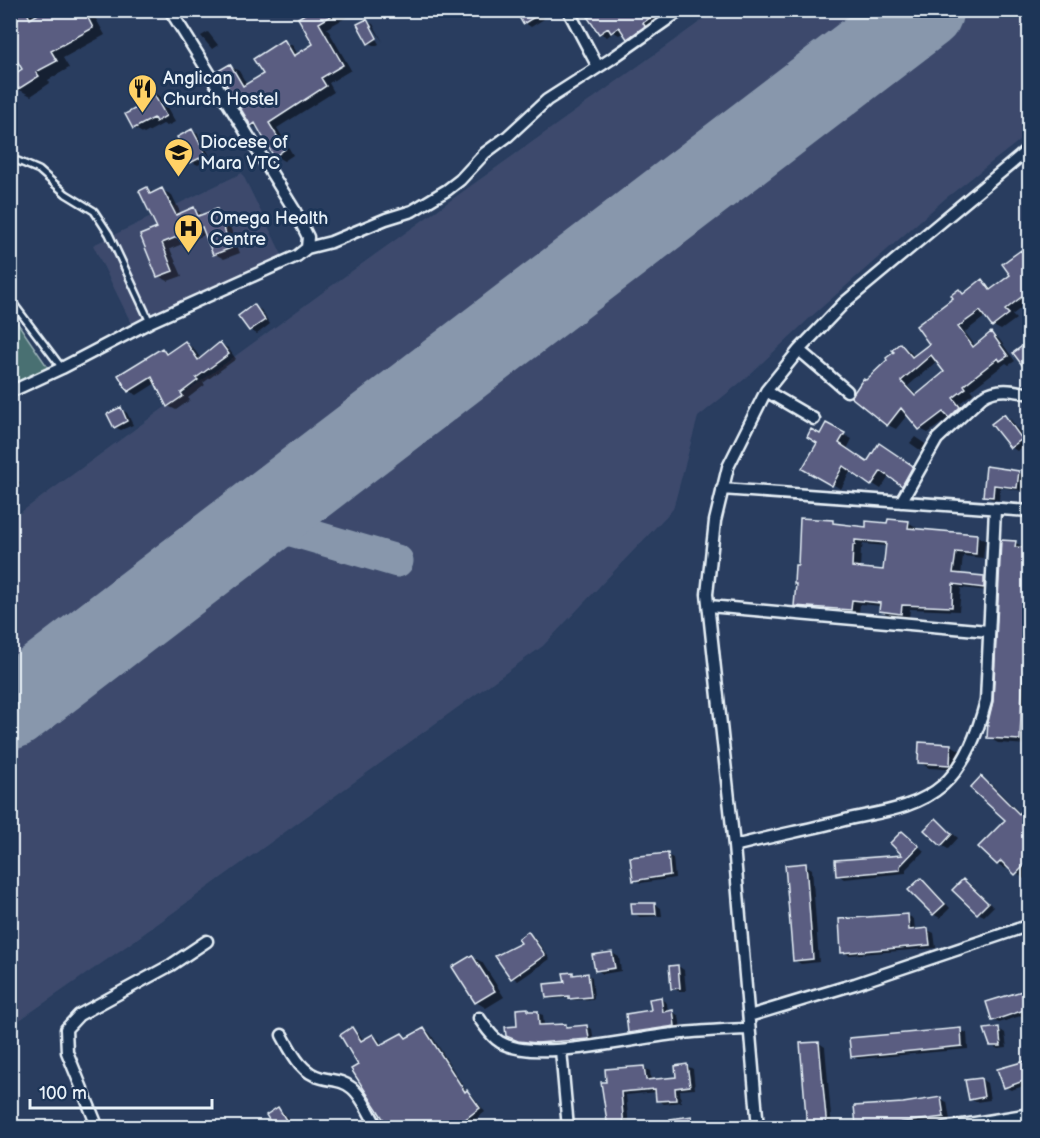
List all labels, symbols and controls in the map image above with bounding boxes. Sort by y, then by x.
place label: Anglican Church Hostel [163,68,278,110]
restaurant icon: Anglican Church Hostel [126,72,158,114]
place label: Diocese of Mara VTC [200,132,288,174]
school or university icon: Diocese of Mara VTC [163,136,195,178]
place label: Omega Health Centre [210,208,328,250]
hospital icon: Omega Health Centre [173,212,205,254]
scale bar [30,1072,212,1110]
text: 100 m [39,1083,87,1104]

